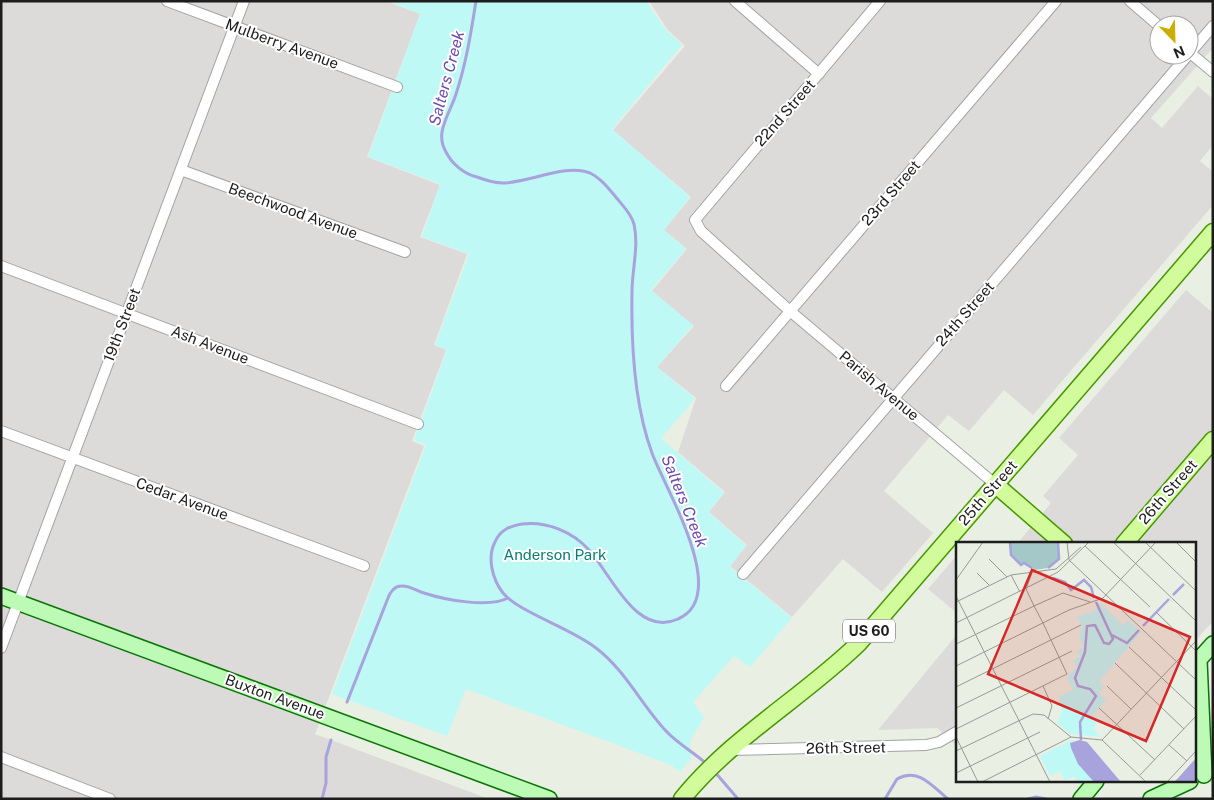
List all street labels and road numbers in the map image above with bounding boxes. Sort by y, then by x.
street label: Mulberry Avenue [223,15,341,72]
street label: 22nd Street [751,76,818,150]
street label: 23rd Street [858,157,924,229]
street label: Beechwood Avenue [226,179,360,242]
street label: 24th Street [932,278,997,350]
street label: 19th Street [100,285,143,364]
street label: Ash Avenue [169,322,251,367]
street label: Parish Avenue [836,347,923,424]
street label: 26th Street [1135,456,1200,528]
street label: 25th Street [955,457,1021,529]
street label: Cedar Avenue [134,474,231,523]
road number: US 60 [843,620,895,642]
street label: Buxton Avenue [223,671,327,722]
street label: 26th Street [806,738,886,757]

